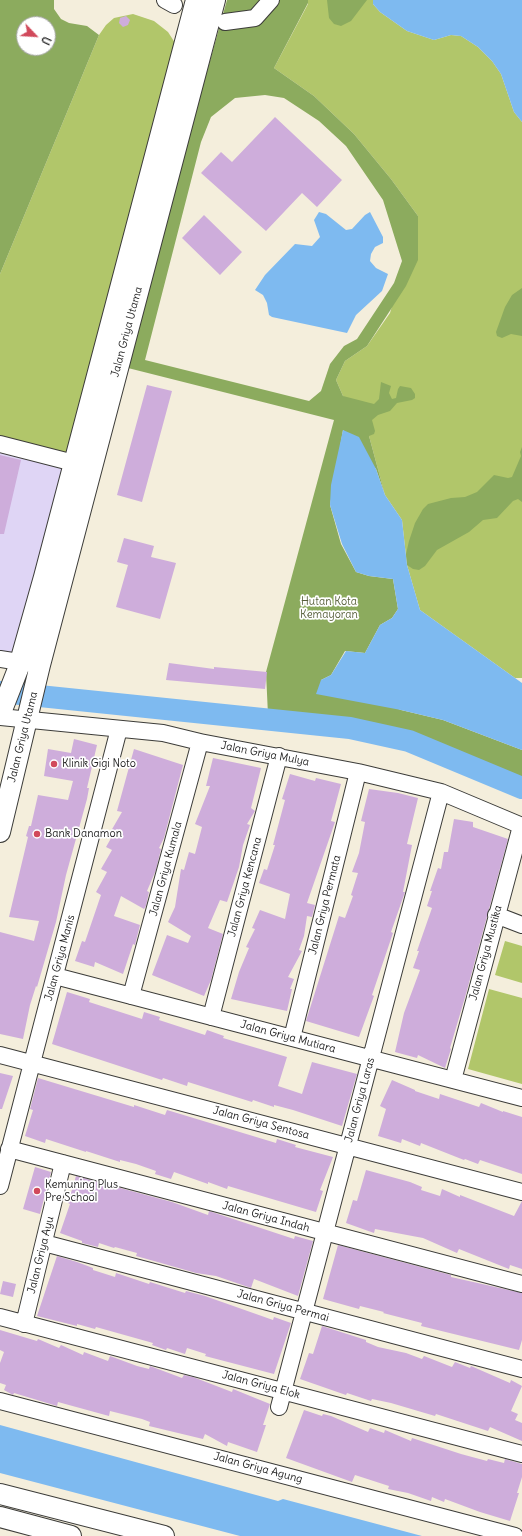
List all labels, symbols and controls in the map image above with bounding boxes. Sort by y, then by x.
north arrow [16,16,56,56]
text: U [38,34,54,47]
street label: Jalan Griya Utama [109,285,145,379]
park label: Hutan Kota Kemayoran [300,595,358,621]
street label: Jalan Griya Utama [5,690,41,784]
street label: Jalan Griya Mulya [220,739,310,769]
place label: Klinik Gigi Noto [62,757,136,771]
marker: Klinik Gigi Noto [49,759,59,769]
street label: Jalan Griya Kumala [147,820,185,918]
place label: Bank Danamon [45,827,122,841]
marker: Bank Danamon [32,829,42,839]
street label: Jalan Griya Kencana [225,836,265,938]
street label: Jalan Griya Permata [306,854,344,956]
street label: Jalan Griya Mustika [467,904,505,1002]
street label: Jalan Griya Manis [42,914,78,1002]
street label: Jalan Griya Mutiara [239,1018,337,1056]
street label: Jalan Griya Laras [342,1056,378,1144]
street label: Jalan Griya Sentosa [211,1104,311,1142]
place label: Kemuning Plus Pre School [45,1178,118,1204]
marker: Kemuning Plus Pre School [32,1186,42,1196]
street label: Jalan Griya Indah [221,1199,311,1235]
street label: Jalan Griya Ayu [25,1215,57,1295]
street label: Jalan Griya Permai [236,1287,330,1325]
street label: Jalan Griya Elok [220,1368,302,1402]
street label: Jalan Griya Agung [212,1450,304,1486]

